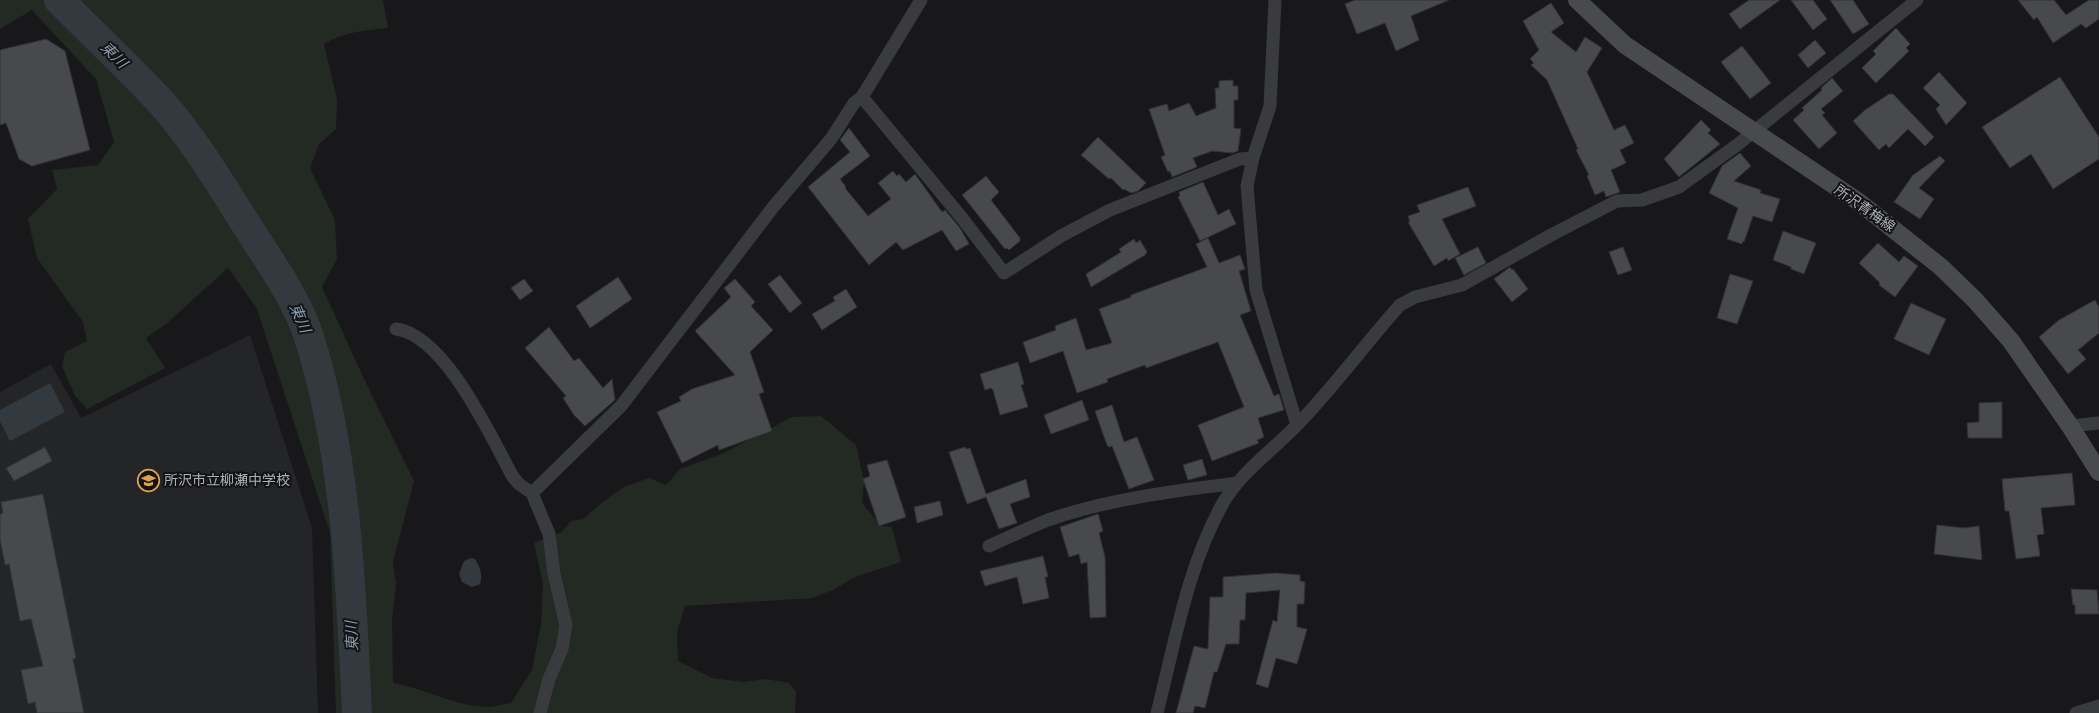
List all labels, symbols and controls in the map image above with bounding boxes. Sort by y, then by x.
water label: 東川 [97,37,133,73]
street label: 所沢青梅線 [1831,181,1899,235]
water label: 東川 [286,300,316,337]
school or university icon: 所沢市立柳瀬中学校 [135,467,161,493]
place label: 所沢市立柳瀬中学校 [164,471,290,489]
water label: 東川 [341,619,362,652]

